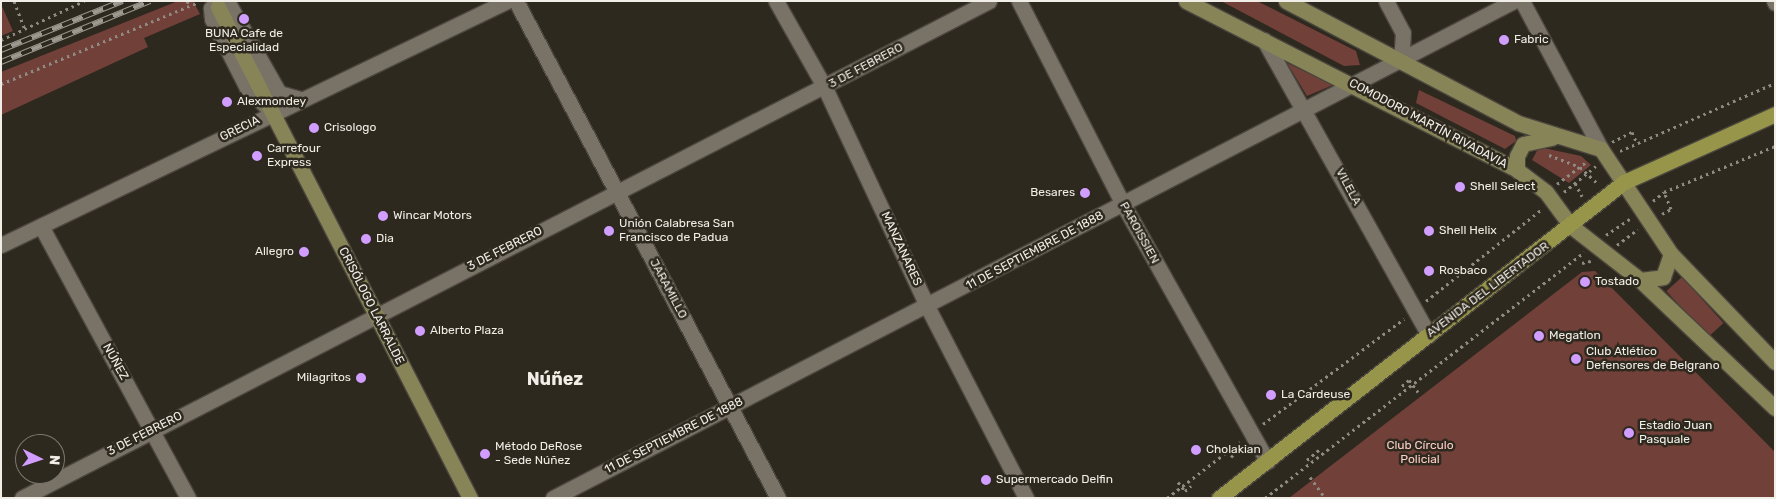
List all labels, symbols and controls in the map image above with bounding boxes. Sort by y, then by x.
marker: BUNA Cafe de Especialidad [238,13,250,25]
place label: BUNA Cafe de Especialidad [205,27,283,55]
place label: Fabric [1514,33,1549,47]
marker: Fabric [1498,34,1510,46]
street label: 3 DE FEBRERO [826,40,906,92]
street label: COMODORO MARTÍN RIVADAVIA [1346,76,1510,172]
place label: Alexmondey [237,95,306,109]
marker: Alexmondey [221,96,233,108]
street label: GRECIA [218,113,262,145]
place label: Crisologo [324,121,376,135]
marker: Crisologo [308,122,320,134]
place label: Carrefour Express [267,142,320,170]
marker: Carrefour Express [251,150,263,162]
street label: VILELA [1332,166,1364,208]
place label: Shell Select [1470,180,1535,194]
marker: Shell Select [1454,181,1466,193]
place label: Besares [1030,186,1075,200]
marker: Besares [1079,187,1091,199]
street label: PAROISSIEN [1116,200,1162,266]
place label: Wincar Motors [393,209,472,223]
street label: 11 DE SEPTIEMBRE DE 1888 [964,209,1106,293]
marker: Wincar Motors [377,210,389,222]
street label: MANZANARES [878,210,924,288]
place label: Unión Calabresa San Francisco de Padua [619,217,734,245]
street label: 3 DE FEBRERO [465,224,545,274]
place label: Shell Helix [1439,224,1497,238]
marker: Unión Calabresa San Francisco de Padua [603,225,615,237]
marker: Shell Helix [1423,225,1435,237]
place label: Dia [376,232,394,246]
marker: Dia [360,233,372,245]
street label: AVENIDA DEL LIBERTADOR [1424,239,1552,341]
place label: Allegro [255,245,294,259]
street label: CRISÓLOGO LARRALDE [335,245,407,367]
marker: Allegro [298,246,310,258]
street label: JARAMILLO [646,257,690,321]
place label: Rosbaco [1439,264,1487,278]
marker: Rosbaco [1423,265,1435,277]
place label: Tostado [1595,275,1639,289]
marker: Tostado [1579,276,1591,288]
place label: Alberto Plaza [430,324,504,338]
marker: Alberto Plaza [414,325,426,337]
place label: Megatlon [1549,329,1601,343]
marker: Megatlon [1533,330,1545,342]
street label: NÚÑEZ [99,341,131,383]
place label: Club Atlético Defensores de Belgrano [1586,345,1720,373]
marker: Club Atlético Defensores de Belgrano [1570,353,1582,365]
district label: Núñez [527,368,583,390]
place label: Milagritos [297,371,351,385]
marker: Milagritos [355,372,367,384]
place label: La Cardeuse [1281,388,1350,402]
marker: La Cardeuse [1265,389,1277,401]
street label: 11 DE SEPTIEMBRE DE 1888 [602,395,746,477]
street label: 3 DE FEBRERO [105,409,185,459]
place label: Estadio Juan Pasquale [1639,419,1712,447]
marker: Estadio Juan Pasquale [1623,427,1635,439]
north arrow [15,434,65,484]
park label: Club Círculo Policial [1386,439,1454,467]
place label: Método DeRose - Sede Núñez [495,440,582,468]
place label: Cholakian [1206,443,1261,457]
marker: Cholakian [1190,444,1202,456]
marker: Método DeRose - Sede Núñez [479,448,491,460]
text: N [46,454,63,466]
place label: Supermercado Delfin [996,473,1113,487]
marker: Supermercado Delfin [980,474,992,486]

